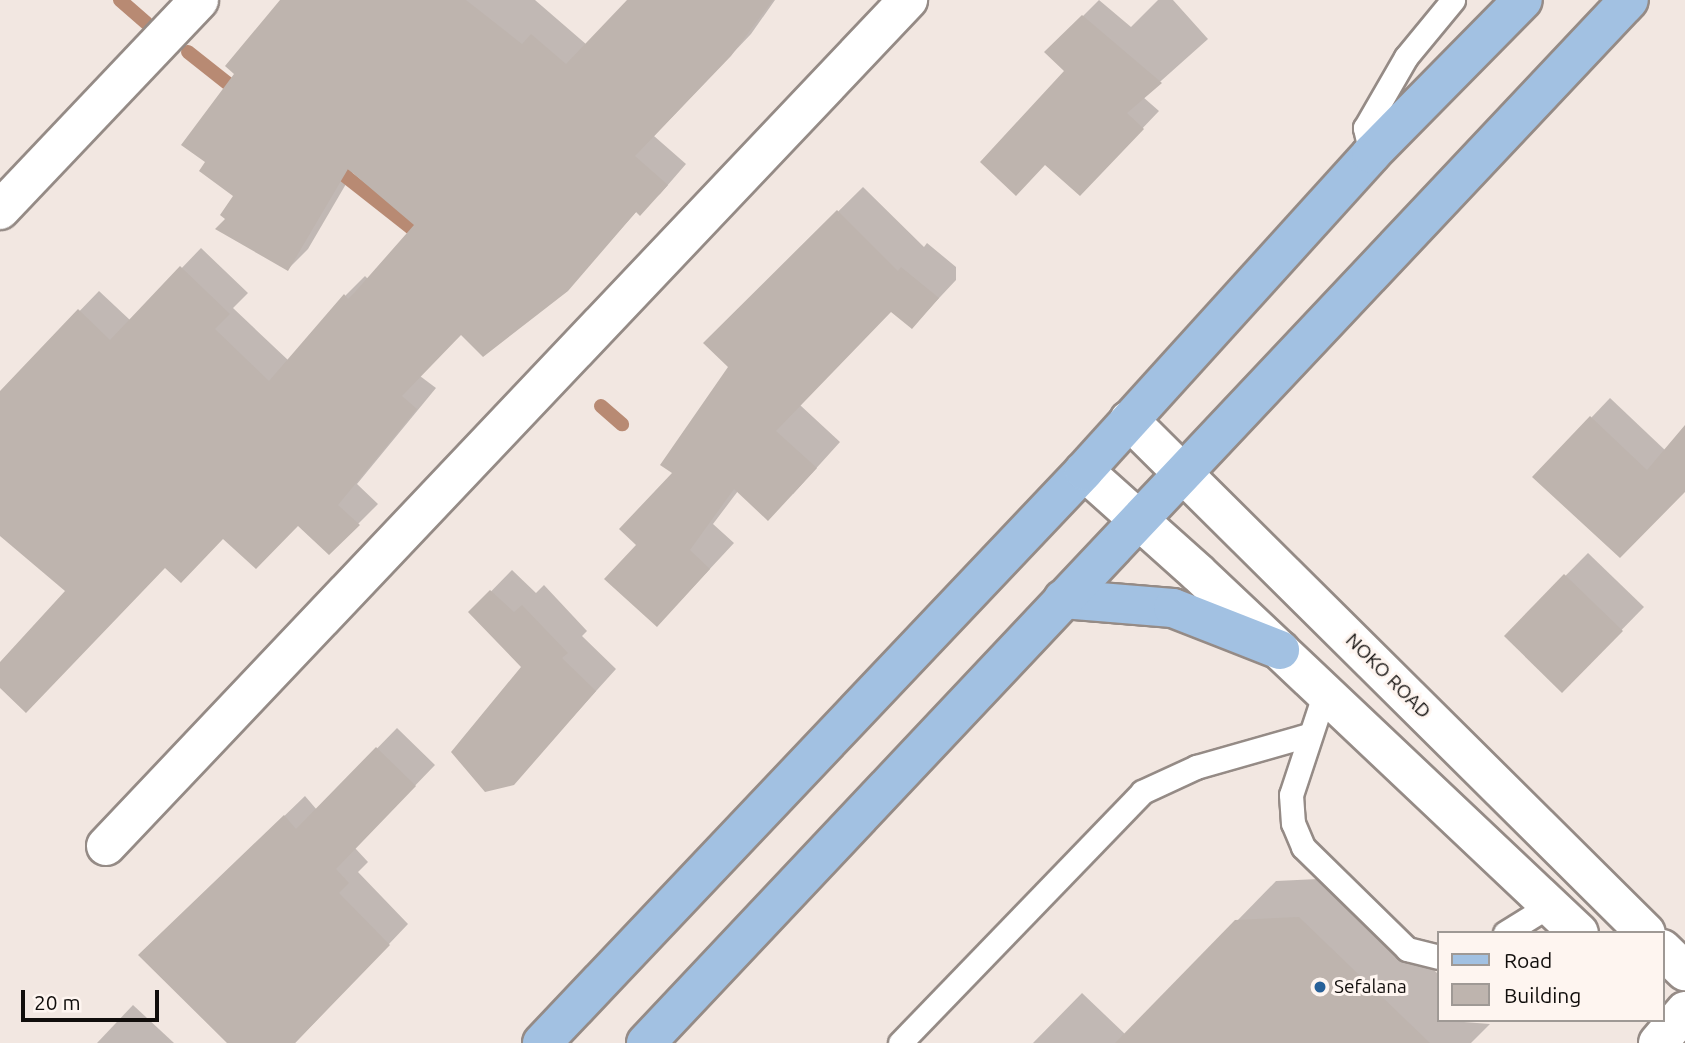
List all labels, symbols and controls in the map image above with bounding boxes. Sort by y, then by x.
street label: NOKO ROAD [1341,629,1435,723]
legend [1436,931,1664,1022]
text: Road [1504,948,1552,972]
scale bar [24,976,163,1020]
place label: Sefalana [1334,976,1407,998]
marker: Sefalana [1312,979,1328,995]
text: Building [1504,983,1581,1007]
text: 20 m [34,990,81,1014]

